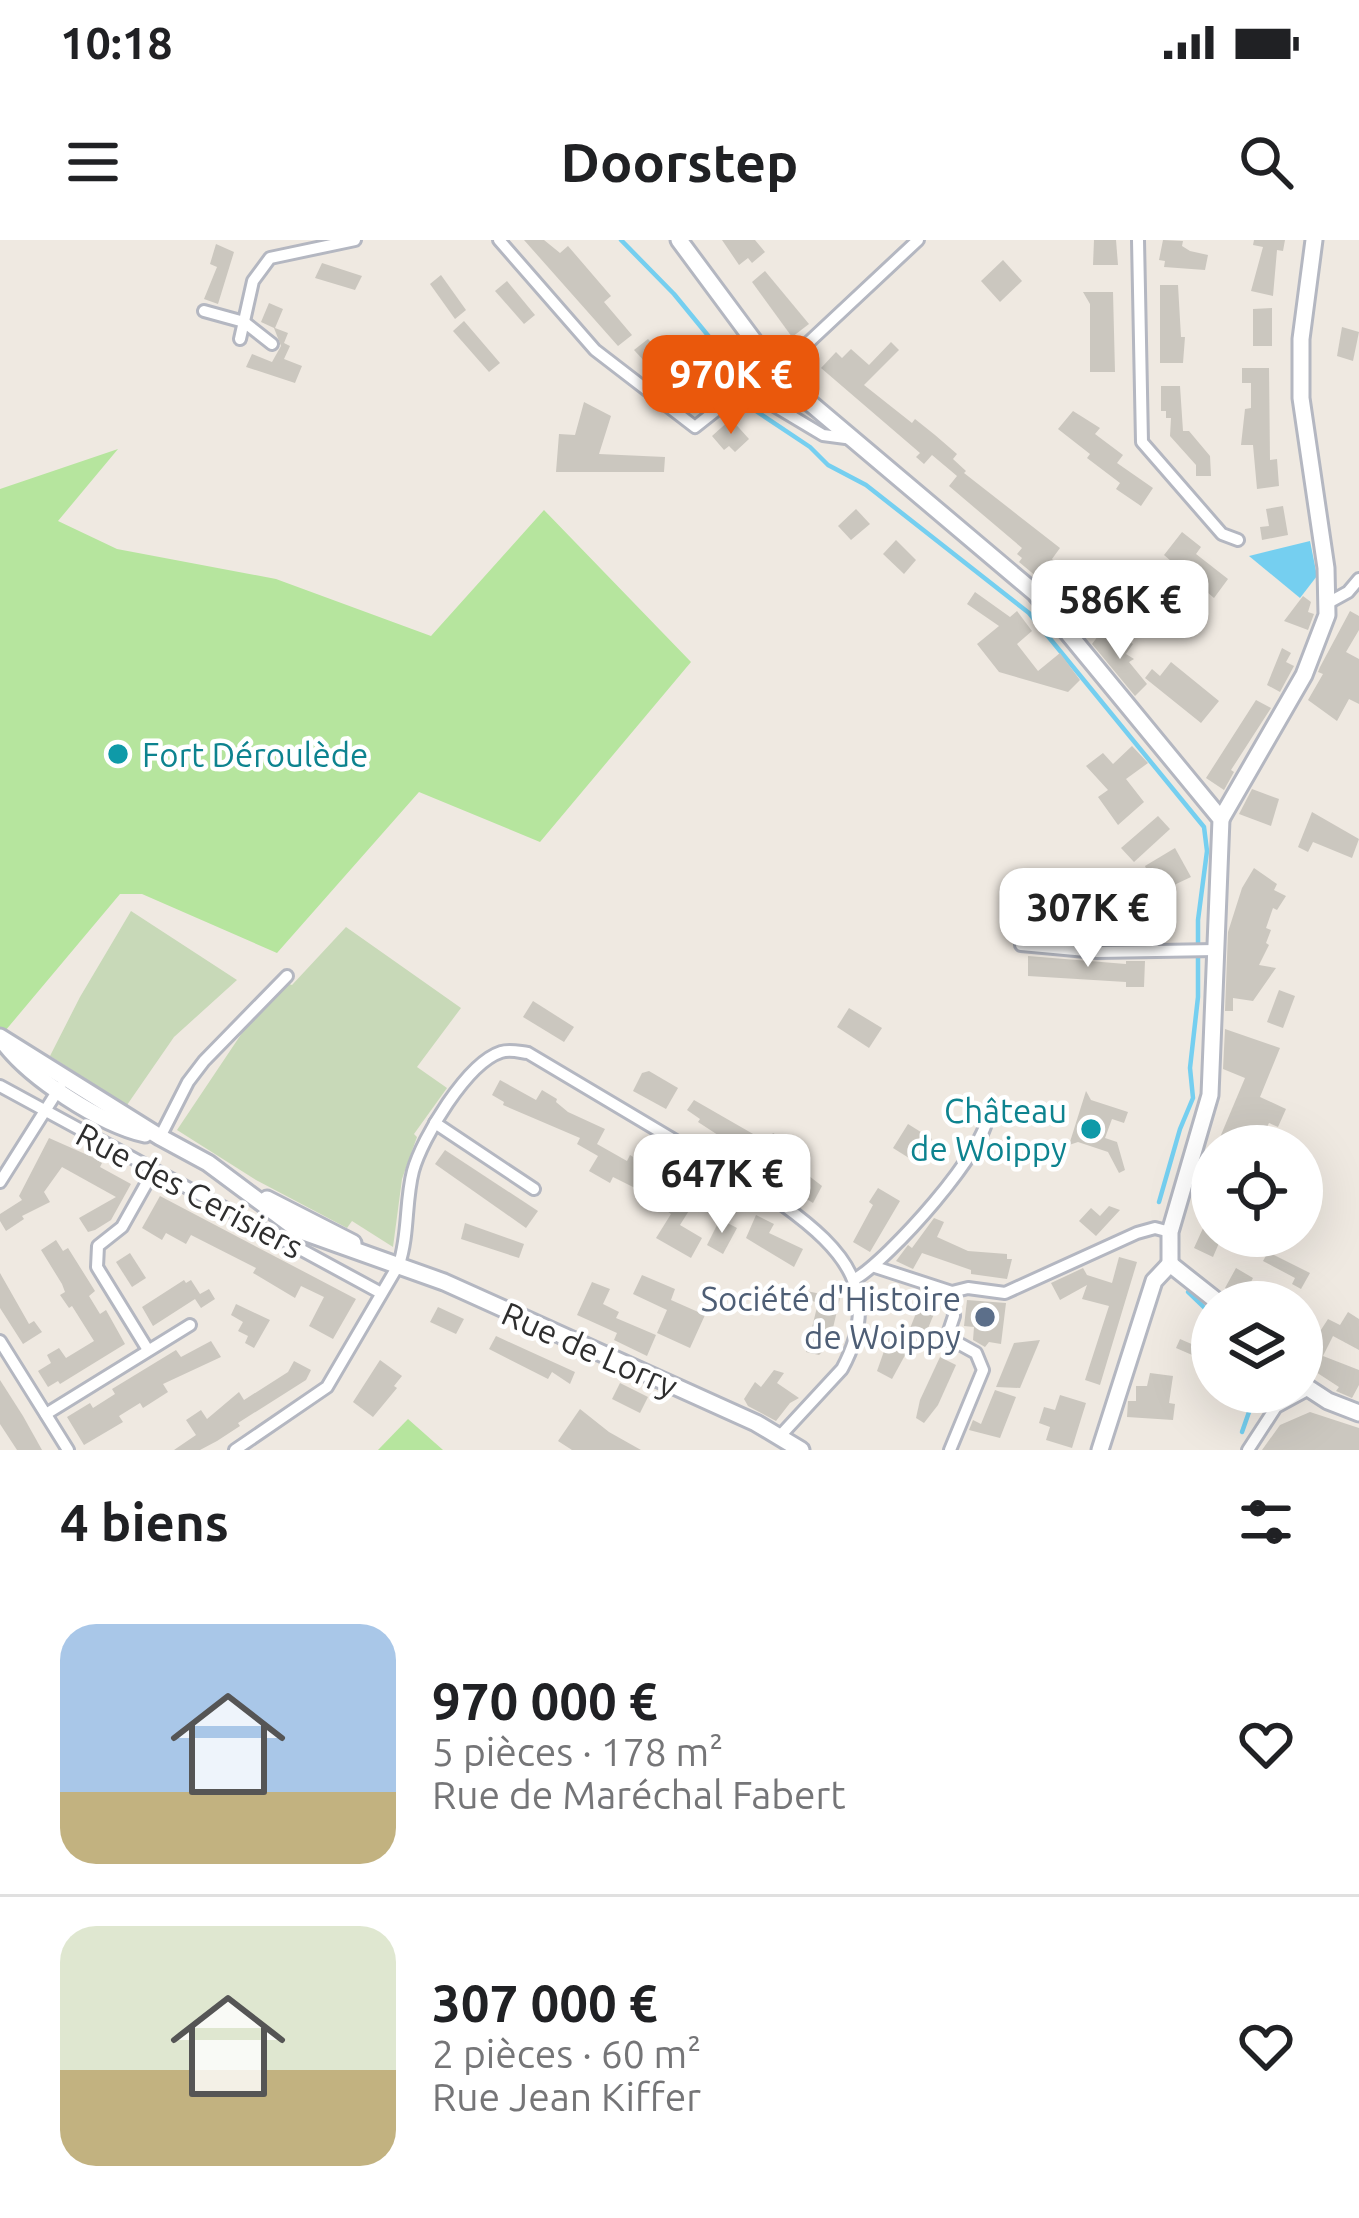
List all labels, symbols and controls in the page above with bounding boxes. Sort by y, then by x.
text: 10:18 [60,17,173,68]
icon: menu [60,129,126,195]
icon: search [1233,129,1299,195]
text: Doorstep [561,132,798,192]
pin: 970K € [633,335,829,437]
text: 970K € [669,352,793,395]
pin: 586K € [1022,560,1218,662]
text: 586K € [1058,577,1182,620]
place label: Fort Déroulède [142,736,368,773]
marker: Fort Déroulède [105,741,131,767]
pin: 307K € [990,868,1186,970]
text: 307K € [1026,885,1150,928]
place label: Château de Woippy [910,1092,1067,1167]
street label: Rue des Cerisiers [71,1115,309,1265]
marker: Château de Woippy [1078,1116,1104,1142]
map controls [1191,1125,1323,1413]
button: locate [1191,1125,1323,1257]
pin: 647K € [624,1134,820,1236]
text: 647K € [660,1151,784,1194]
place label: Société d'Histoire de Woippy [701,1280,961,1355]
button: layers [1191,1281,1323,1413]
street label: Rue de Lorry [497,1294,683,1404]
marker: Société d'Histoire de Woippy [972,1304,998,1330]
icon: filters [1233,1489,1299,1555]
text: 4 biens [60,1493,229,1551]
icon: home [156,1672,300,1816]
text: 970 000 € [432,1672,658,1730]
icon: heart [1233,1711,1299,1777]
text: 5 pièces · 178 m² [432,1730,723,1773]
text: Rue de Maréchal Fabert [432,1773,846,1816]
icon: home [156,1974,300,2118]
text: 307 000 € [432,1974,658,2032]
icon: heart [1233,2013,1299,2079]
text: 2 pièces · 60 m² [432,2032,701,2075]
text: Rue Jean Kiffer [432,2075,701,2118]

